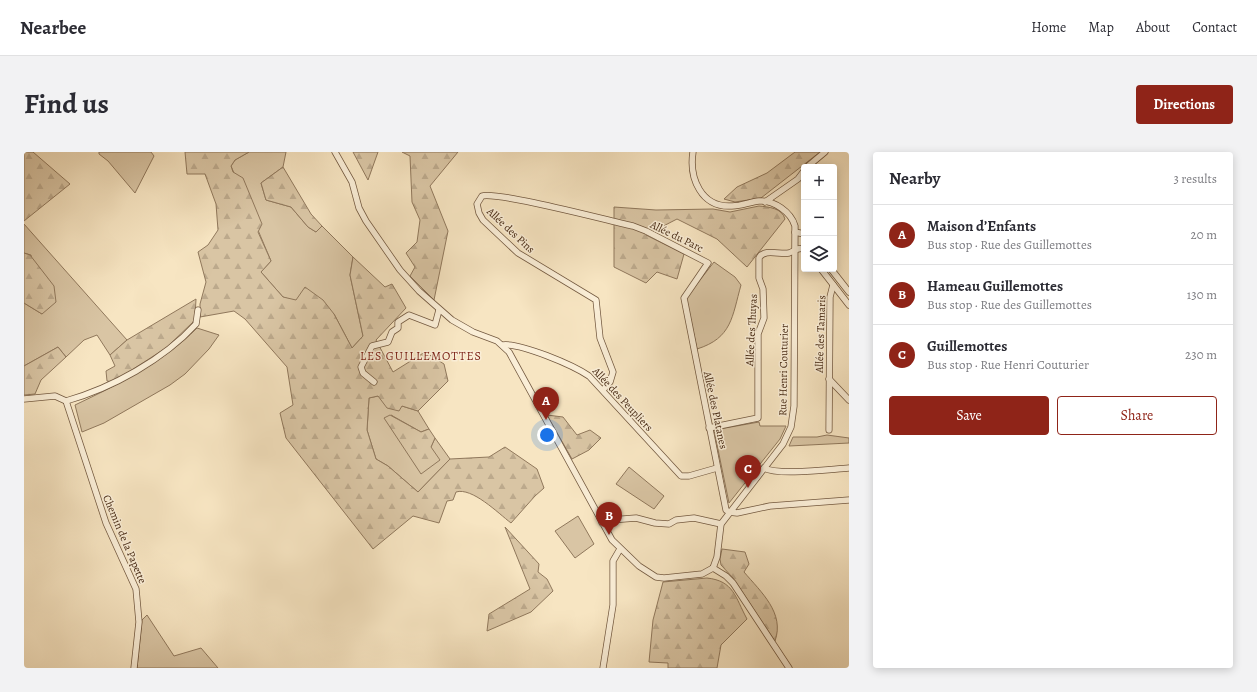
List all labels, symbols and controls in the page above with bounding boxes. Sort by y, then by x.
text: Nearbee [20,15,86,41]
text: Home [1031,18,1066,37]
text: Map [1088,18,1114,37]
text: About [1136,18,1170,37]
text: Contact [1192,18,1237,37]
text: Find us [24,85,109,123]
button: Directions [1136,85,1233,124]
map controls [801,164,837,272]
button: + [801,164,837,200]
text: Nearby [889,167,940,190]
text: 3 results [1173,170,1217,187]
button: − [801,200,837,236]
street label: Allée des Pins [483,204,538,256]
text: Maison d’Enfants [927,216,1036,236]
street label: Allée du Parc [647,217,706,256]
text: A [898,226,906,243]
text: 20 m [1191,226,1217,243]
button: layers [801,236,837,272]
text: Bus stop · Rue des Guillemottes [927,236,1092,253]
text: Hameau Guillemottes [927,276,1063,296]
text: B [898,286,906,303]
text: 130 m [1187,286,1217,303]
street label: Allée des Thuyas [742,294,761,367]
street label: Allée des Tamaris [812,295,829,374]
text: Bus stop · Rue des Guillemottes [927,296,1092,313]
street label: Rue Henri Couturier [775,324,792,416]
text: Guillemottes [927,336,1007,356]
text: C [898,346,906,363]
text: 230 m [1185,346,1217,363]
district label: LES GUILLEMOTTES [360,348,482,364]
text: Bus stop · Rue Henri Couturier [927,356,1089,373]
street label: Allée des Peupliers [588,363,656,435]
street label: Allée des Platanes [700,369,731,450]
pin: A [533,387,559,420]
button: Save [889,396,1049,435]
button: Share [1057,396,1217,435]
your location [537,425,557,445]
pin: C [735,455,761,488]
street label: Chemin de la Papette [99,493,150,586]
pin: B [596,502,622,535]

